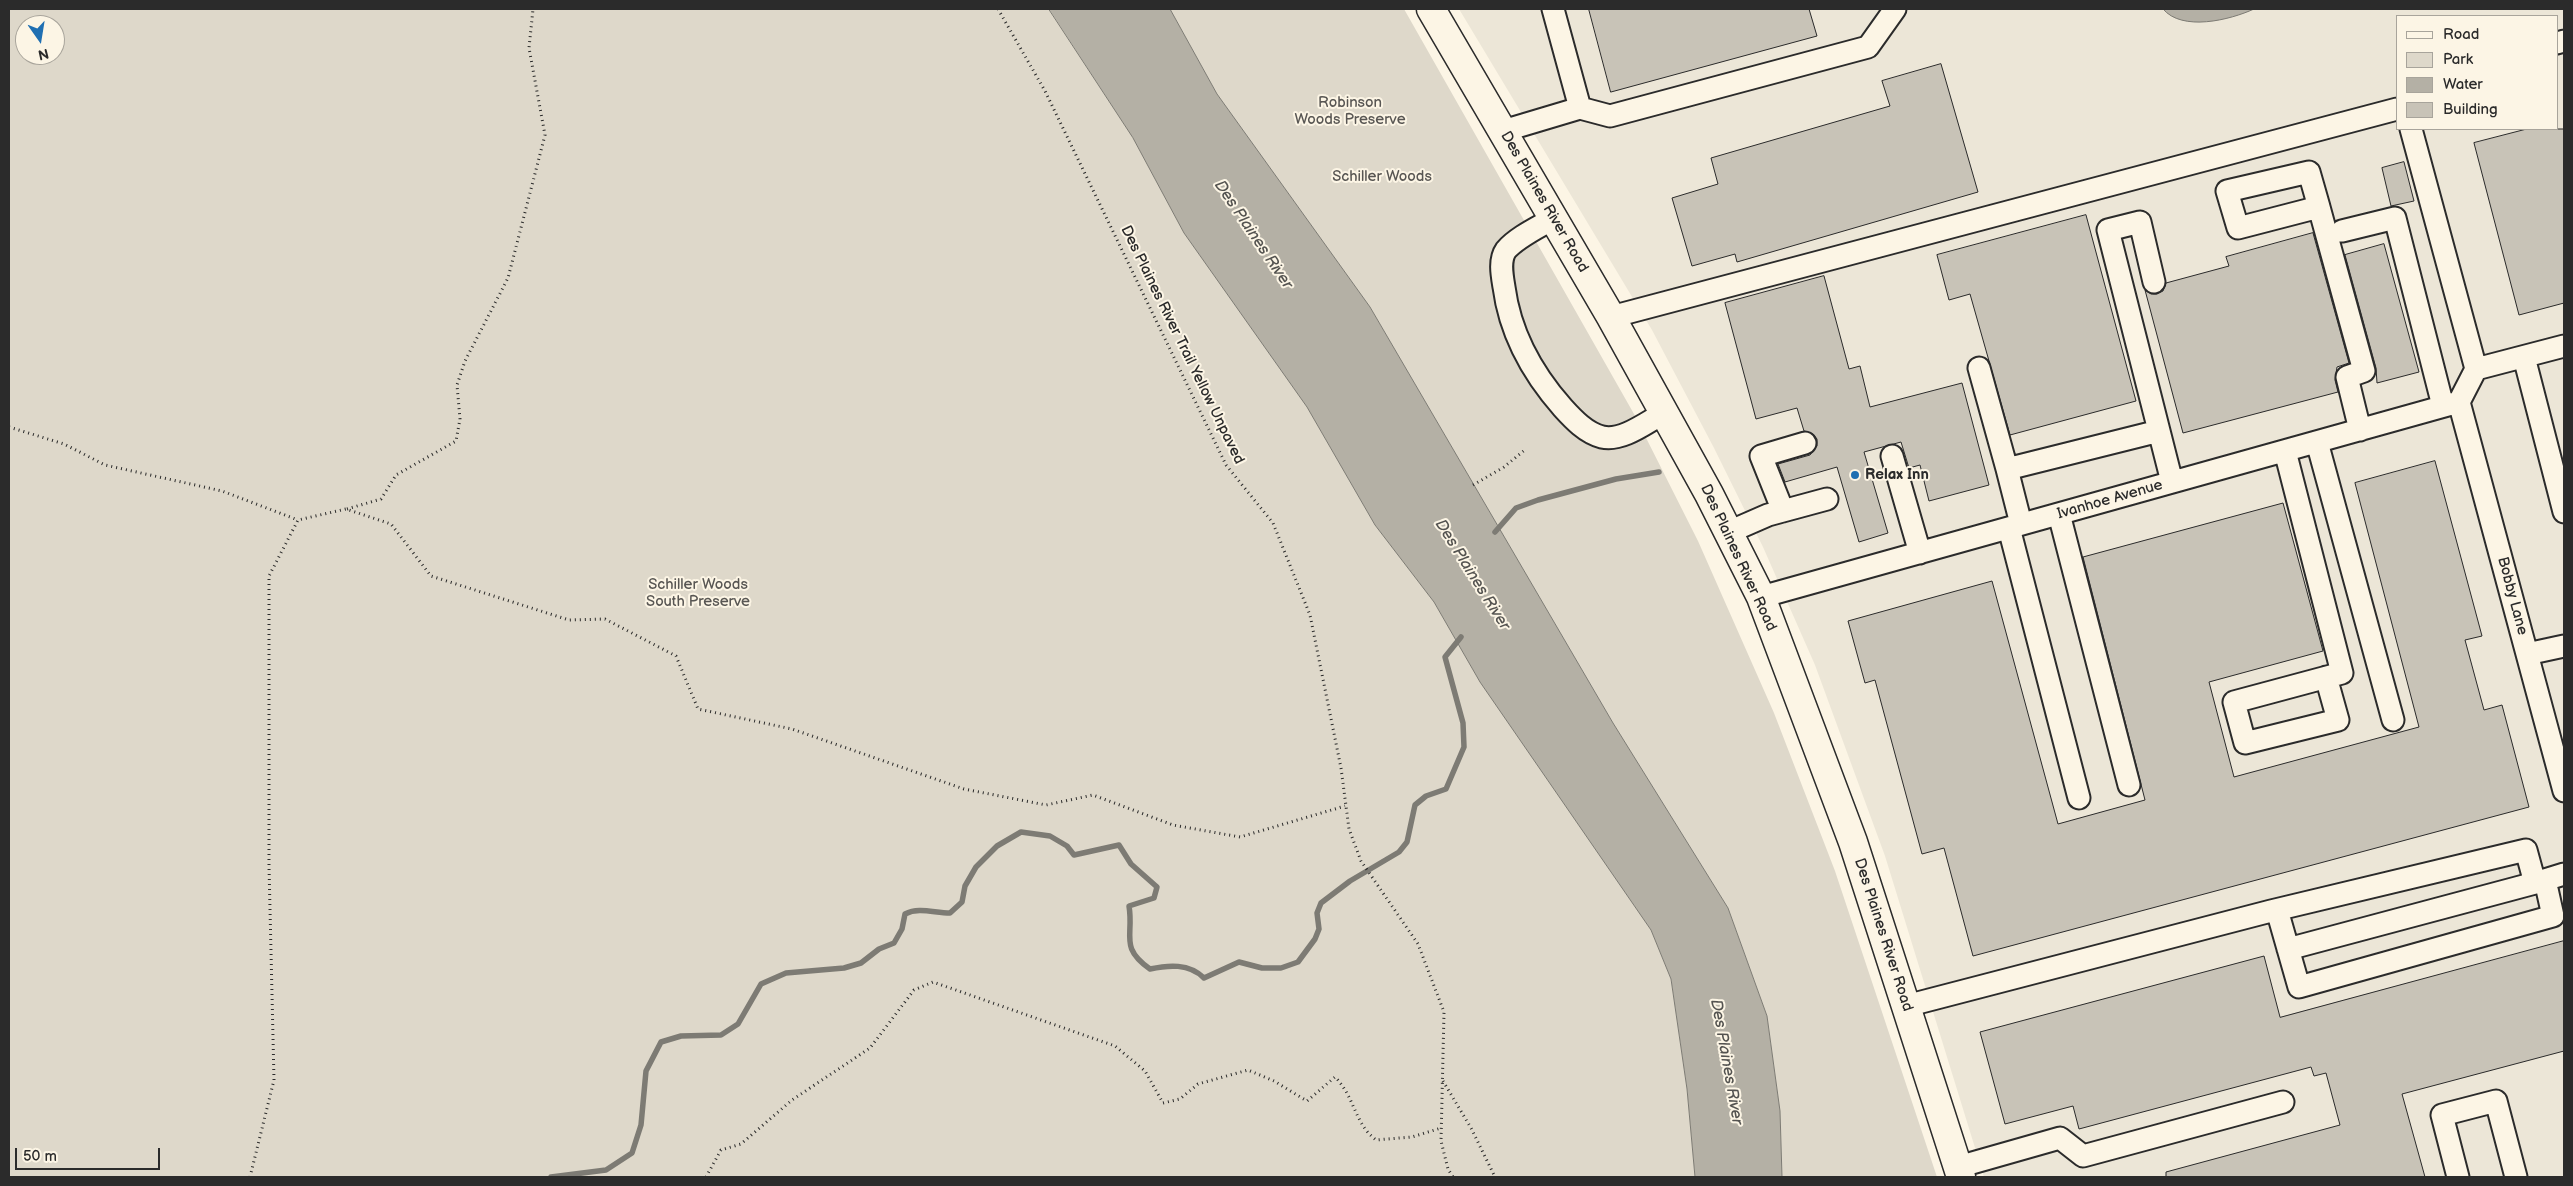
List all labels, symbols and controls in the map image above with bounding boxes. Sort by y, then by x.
north arrow [15,15,65,65]
legend [2396,15,2558,130]
text: Road [2443,25,2479,44]
text: N [36,45,50,64]
text: Park [2443,50,2473,69]
text: Water [2443,75,2483,94]
park label: Robinson Woods Preserve [1294,94,1406,129]
text: Building [2443,100,2498,119]
street label: Des Plaines River Road [1496,128,1592,276]
park label: Schiller Woods [1332,168,1432,186]
water label: Des Plaines River [1210,177,1296,293]
street label: Des Plaines River Trail Yellow Unpaved [1116,223,1248,467]
place label: Relax Inn [1865,466,1929,484]
marker: Relax Inn [1849,469,1861,481]
street label: Ivanhoe Avenue [2055,476,2165,524]
street label: Des Plaines River Road [1696,482,1780,634]
water label: Des Plaines River [1430,516,1514,634]
street label: Bobby Lane [2493,555,2531,637]
park label: Schiller Woods South Preserve [646,576,750,611]
street label: Des Plaines River Road [1850,856,1916,1014]
water label: Des Plaines River [1706,998,1746,1126]
scale bar [18,1138,162,1170]
text: 50 m [23,1147,57,1166]

